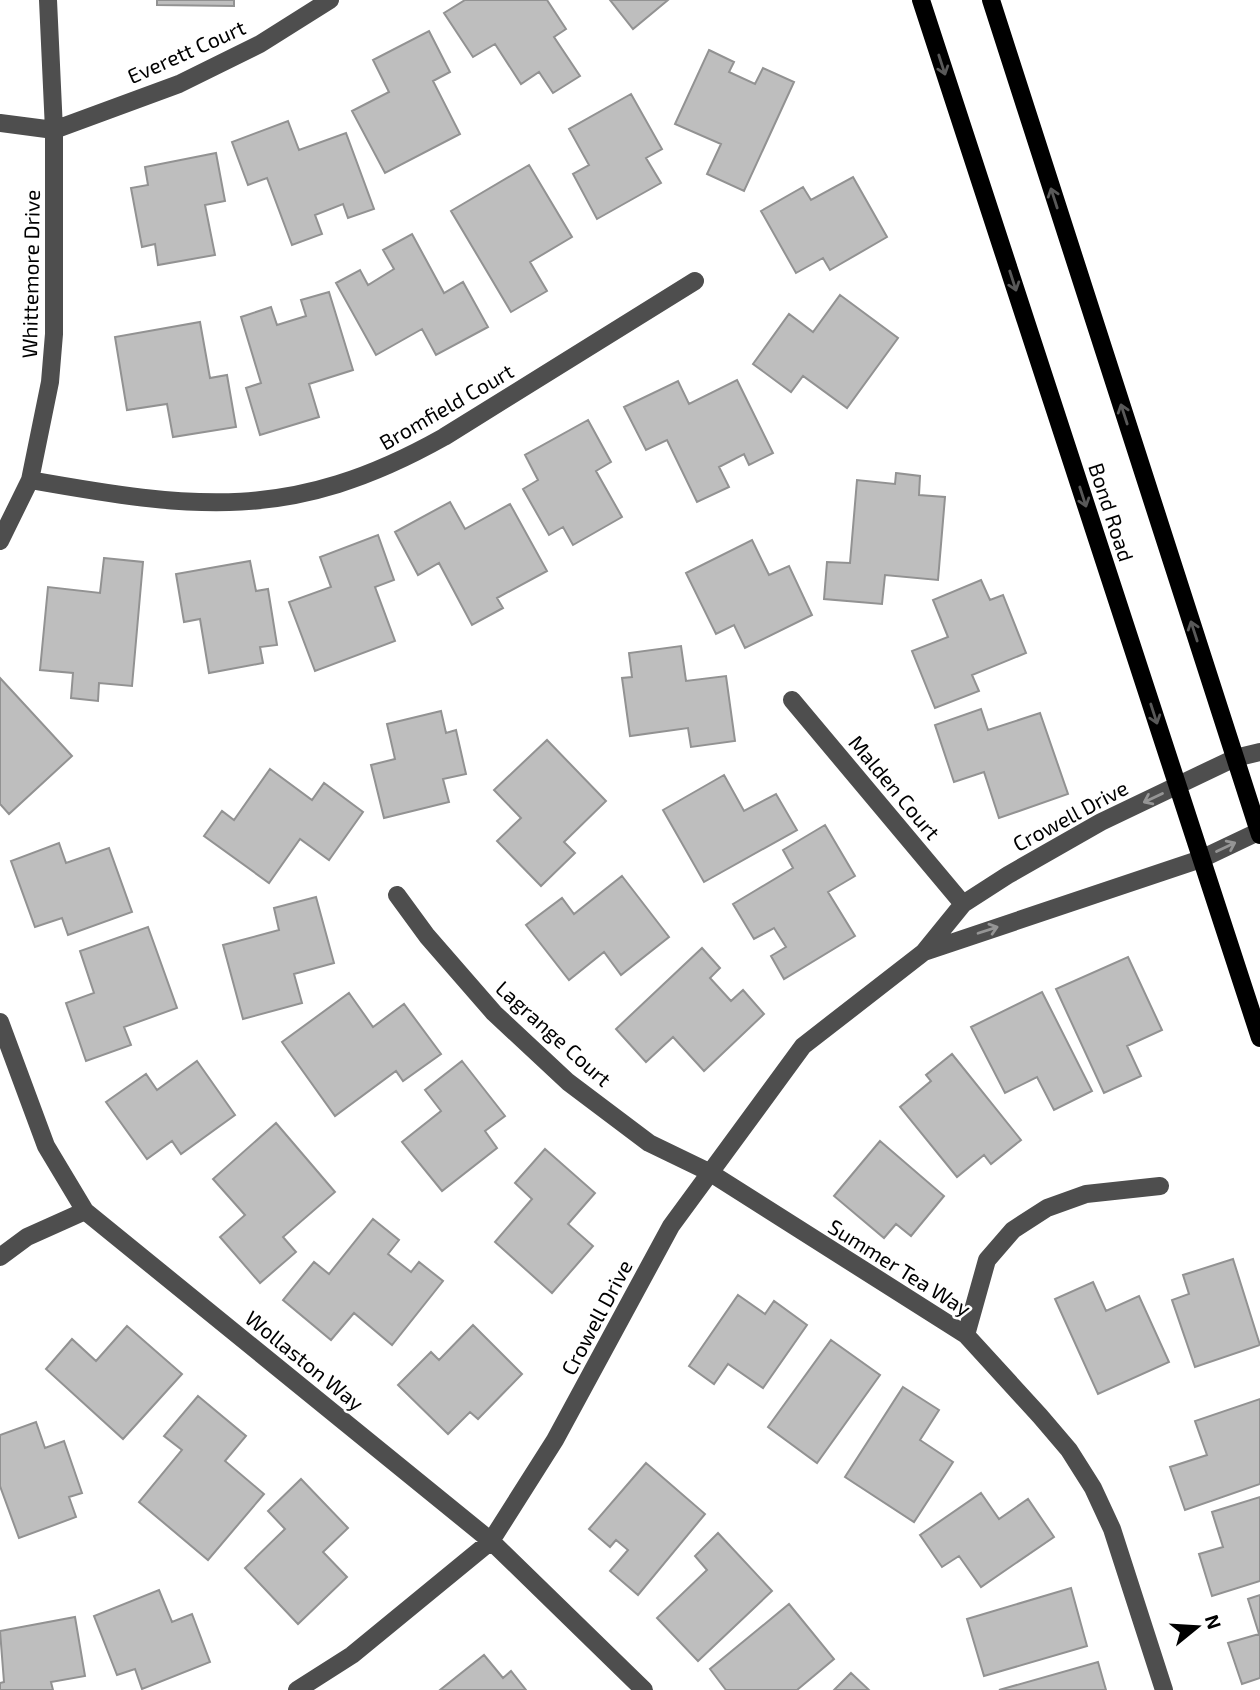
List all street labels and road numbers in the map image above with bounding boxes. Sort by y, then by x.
street label: Everett Court [123,14,249,88]
street label: Whittemore Drive [16,189,44,359]
street label: Bromfield Court [374,357,518,455]
street label: Bond Road [1084,460,1140,564]
street label: Malden Court [844,730,946,844]
street label: Crowell Drive [1008,774,1132,856]
street label: Lagrange Court [491,975,617,1091]
street label: Summer Tea Way [824,1213,976,1321]
street label: Crowell Drive [555,1255,637,1379]
street label: Wollaston Way [241,1305,369,1415]

